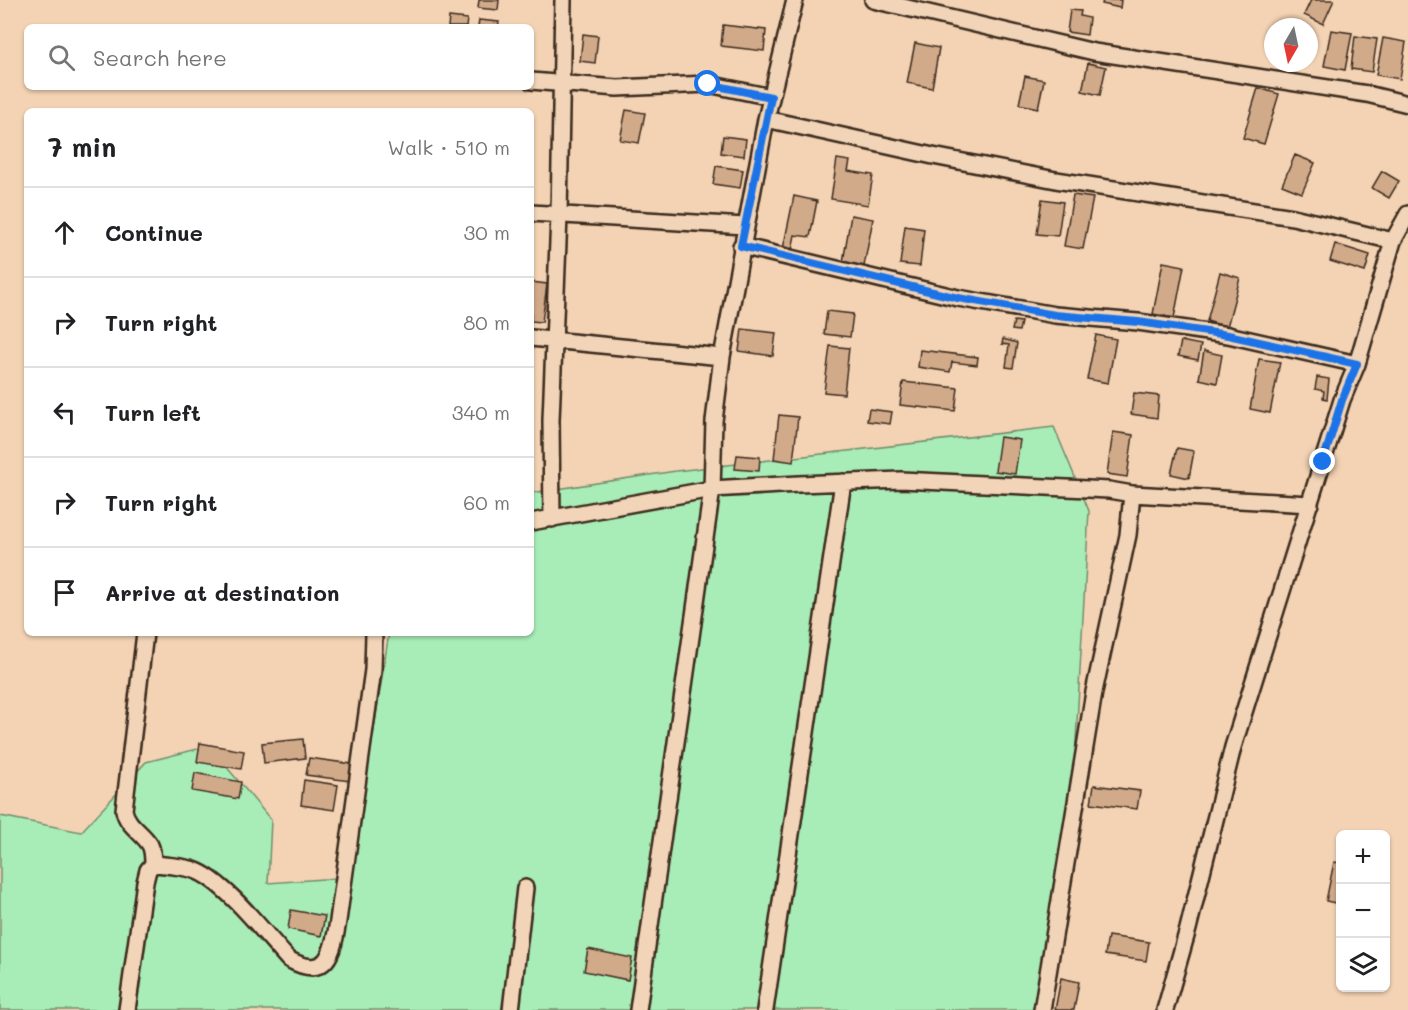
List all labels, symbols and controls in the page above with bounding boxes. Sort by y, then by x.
north arrow [1264,18,1318,72]
search box [24,24,534,90]
icon: search [45,41,78,74]
text: Search here [93,43,227,72]
route start [694,70,720,96]
text: 7 min [48,130,116,164]
text: Walk · 510 m [388,134,510,160]
icon: ahead [48,216,81,249]
text: Continue [105,218,203,247]
text: 30 m [464,219,510,245]
icon: right [48,306,81,339]
text: Turn right [105,308,217,337]
text: 80 m [463,309,510,335]
icon: left [48,396,81,429]
text: Turn left [105,398,201,427]
text: 340 m [452,399,510,425]
route end [1309,448,1335,474]
icon: right [48,486,81,519]
text: Turn right [105,488,217,517]
text: 60 m [463,489,510,515]
icon: arrive [48,576,81,609]
text: Arrive at destination [105,578,340,607]
map controls [1336,830,1390,992]
button: + [1336,830,1390,884]
button: − [1336,884,1390,938]
button: layers [1336,938,1390,992]

